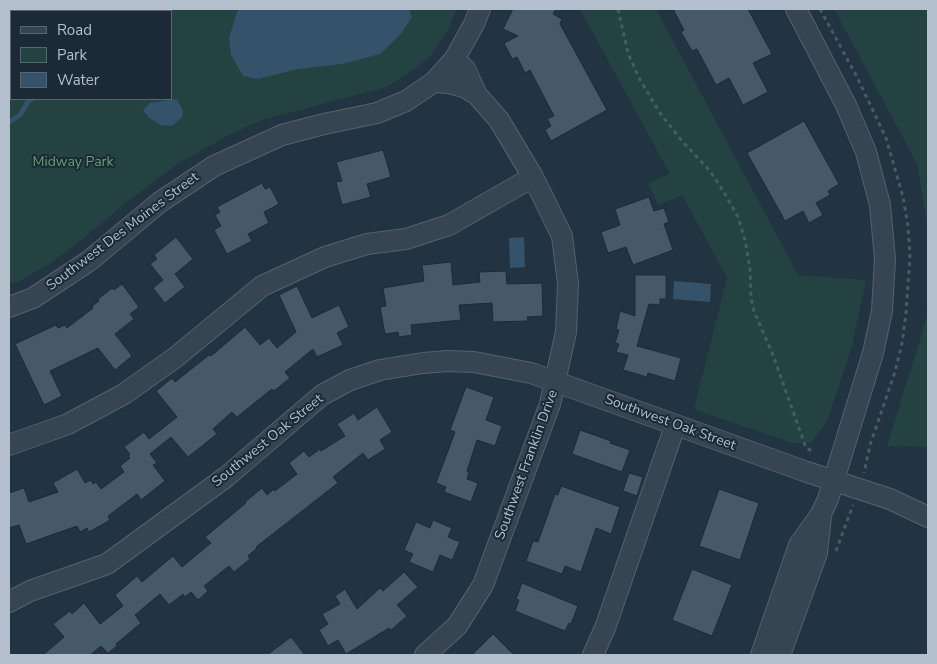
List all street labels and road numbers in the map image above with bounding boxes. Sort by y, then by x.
street label: Southwest Des Moines Street [44,169,202,295]
street label: Southwest Franklin Drive [492,388,562,542]
street label: Southwest Oak Street [209,391,327,491]
street label: Southwest Oak Street [602,391,738,455]

